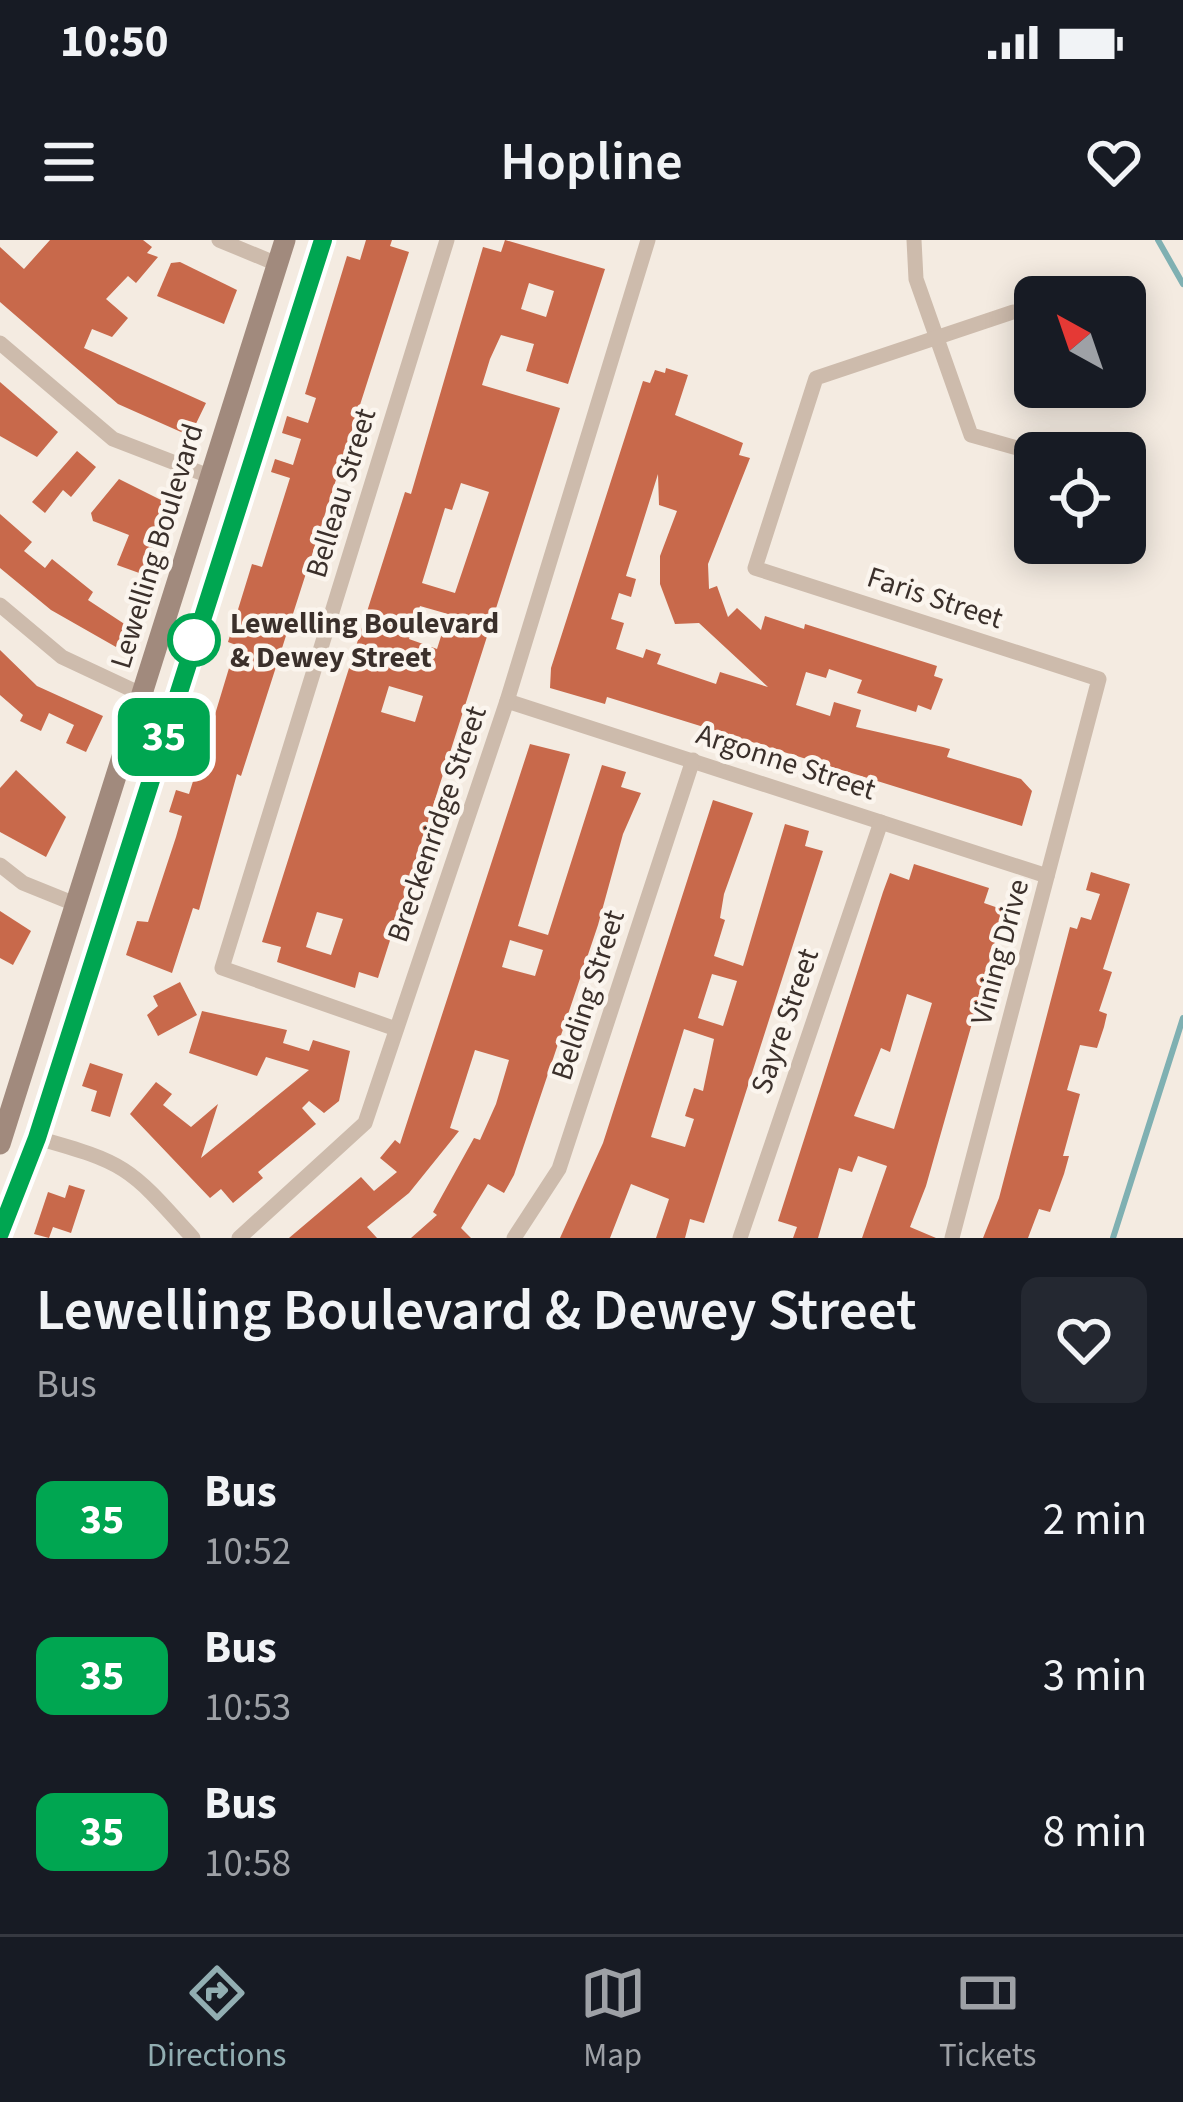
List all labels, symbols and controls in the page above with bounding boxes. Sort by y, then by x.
text: 10:50 [60,10,169,74]
text: Hopline [500,124,683,201]
icon: menu [36,129,102,195]
icon: heart [1081,129,1147,195]
north arrow [1014,276,1146,408]
map controls [1014,276,1146,564]
street label: Belleau Street [295,403,387,583]
street label: Lewelling Boulevard [99,418,215,674]
button: locate [1014,432,1146,564]
street label: Faris Street [862,556,1008,640]
place label: Lewelling Boulevard & Dewey Street [230,602,499,679]
marker: Lewelling Boulevard & Dewey Street [169,615,219,665]
line badge: 35 [110,698,218,776]
street label: Breckenridge Street [376,700,498,948]
text: 35 [142,707,186,767]
street label: Argonne Street [691,713,881,811]
street label: Vining Drive [960,874,1040,1030]
street label: Belding Street [540,904,636,1086]
street label: Sayre Street [740,942,830,1100]
text: Lewelling Boulevard & Dewey Street [36,1271,917,1352]
button: heart [1021,1277,1147,1403]
text: Bus [36,1357,97,1413]
text: Bus [204,1460,277,1524]
text: 2 min [1043,1488,1147,1552]
text: 35 [80,1490,124,1550]
text: 10:52 [204,1524,291,1580]
text: Bus [204,1616,277,1680]
text: 3 min [1043,1644,1147,1708]
text: 35 [80,1646,124,1706]
text: 10:53 [204,1680,291,1736]
text: Bus [204,1772,277,1836]
text: 8 min [1043,1800,1147,1864]
text: 35 [80,1802,124,1862]
text: 10:58 [204,1836,291,1892]
tab: Directions [147,1960,286,2079]
tab: Map [580,1960,646,2079]
tab: Tickets [939,1960,1036,2079]

